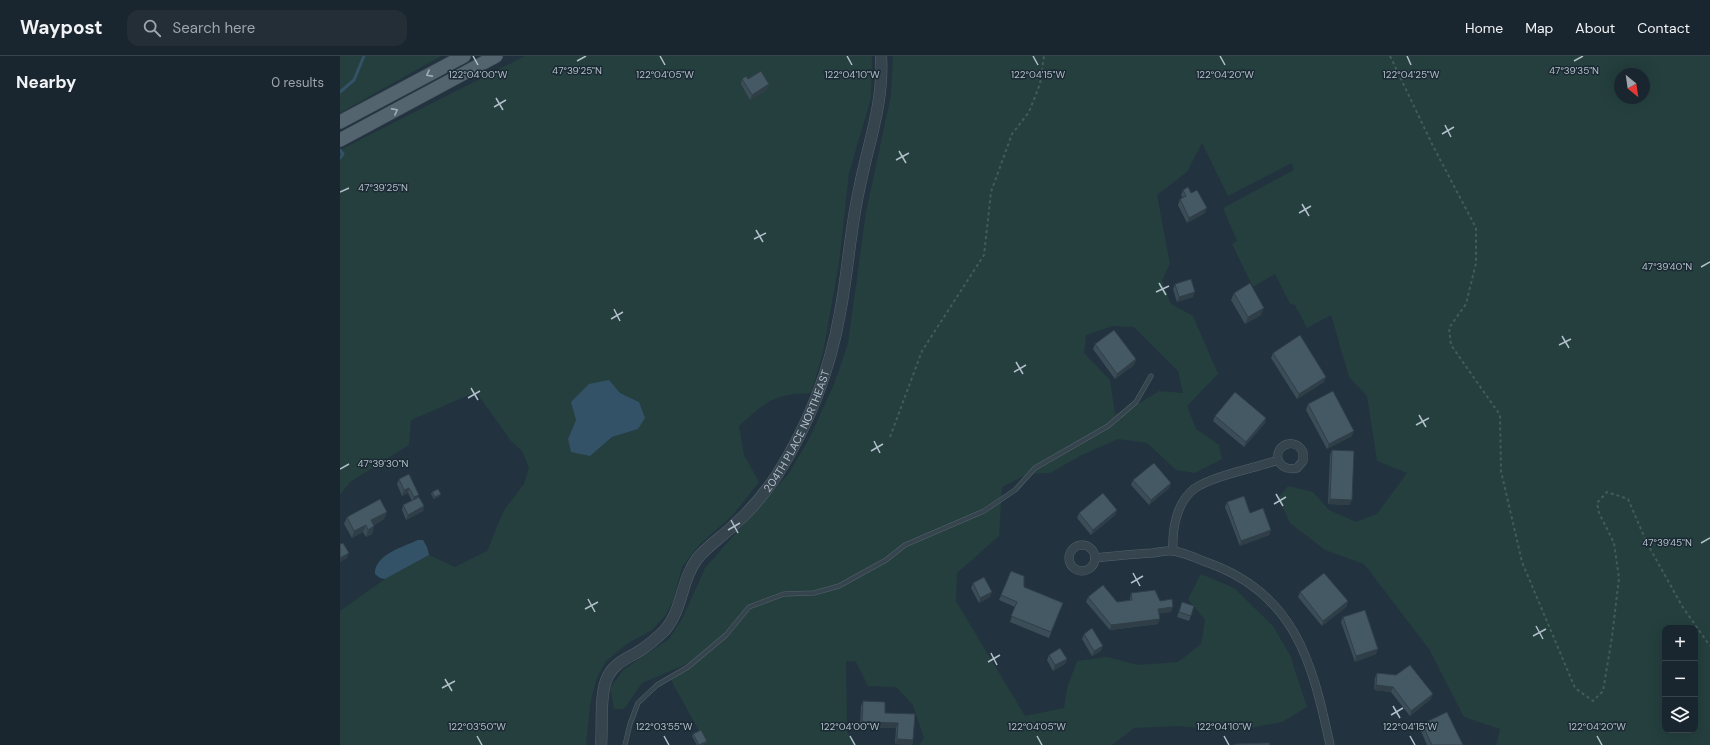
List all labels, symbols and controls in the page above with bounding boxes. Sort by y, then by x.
search box [127,10,407,46]
text: Waypost [20,15,103,40]
icon: search [141,17,163,39]
text: Search here [173,18,255,38]
text: Home [1465,19,1503,37]
text: Map [1525,19,1553,37]
text: About [1575,19,1615,37]
text: Contact [1637,19,1690,37]
text: 47°39'25"N [552,64,602,77]
text: 47°39'35"N [1549,64,1599,77]
text: 122°04'00"W [449,68,508,81]
text: 122°04'05"W [636,68,694,81]
text: 122°04'10"W [824,68,880,81]
text: 122°04'15"W [1011,68,1065,81]
text: 122°04'20"W [1196,68,1254,81]
text: 122°04'25"W [1383,68,1440,81]
north arrow [1614,68,1650,104]
one-way arrow [426,70,433,77]
text: Nearby [16,71,76,93]
text: 0 results [271,74,324,91]
one-way arrow [391,108,398,115]
text: 47°39'25"N [358,181,408,194]
text: 47°39'40"N [1642,260,1692,273]
street label: 204TH PLACE NORTHEAST [760,368,833,495]
text: 47°39'30"N [358,457,409,470]
text: 47°39'45"N [1642,536,1692,549]
map controls [1662,625,1698,733]
button: + [1662,625,1698,661]
button: − [1662,661,1698,697]
button: layers [1662,697,1698,733]
text: 122°03'50"W [448,720,506,733]
text: 122°03'55"W [636,720,693,733]
text: 122°04'00"W [821,720,880,733]
text: 122°04'05"W [1008,720,1066,733]
text: 122°04'10"W [1196,720,1252,733]
text: 122°04'15"W [1383,720,1437,733]
text: 122°04'20"W [1568,720,1626,733]

